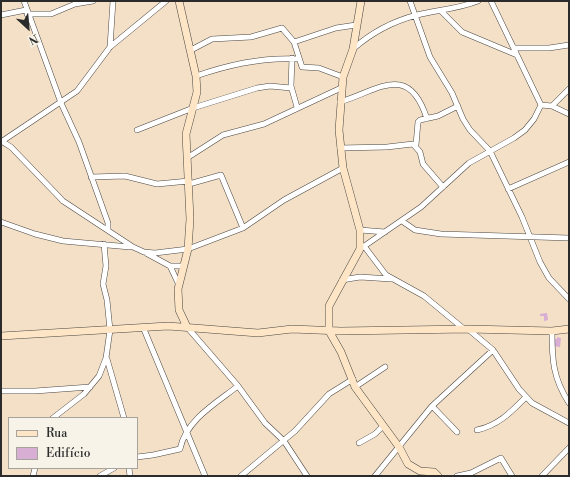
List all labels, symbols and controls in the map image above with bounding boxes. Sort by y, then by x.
north arrow [8,8,48,48]
text: N [26,31,40,47]
legend [8,417,138,469]
text: Rua [46,426,67,441]
text: Edifício [46,446,90,461]

